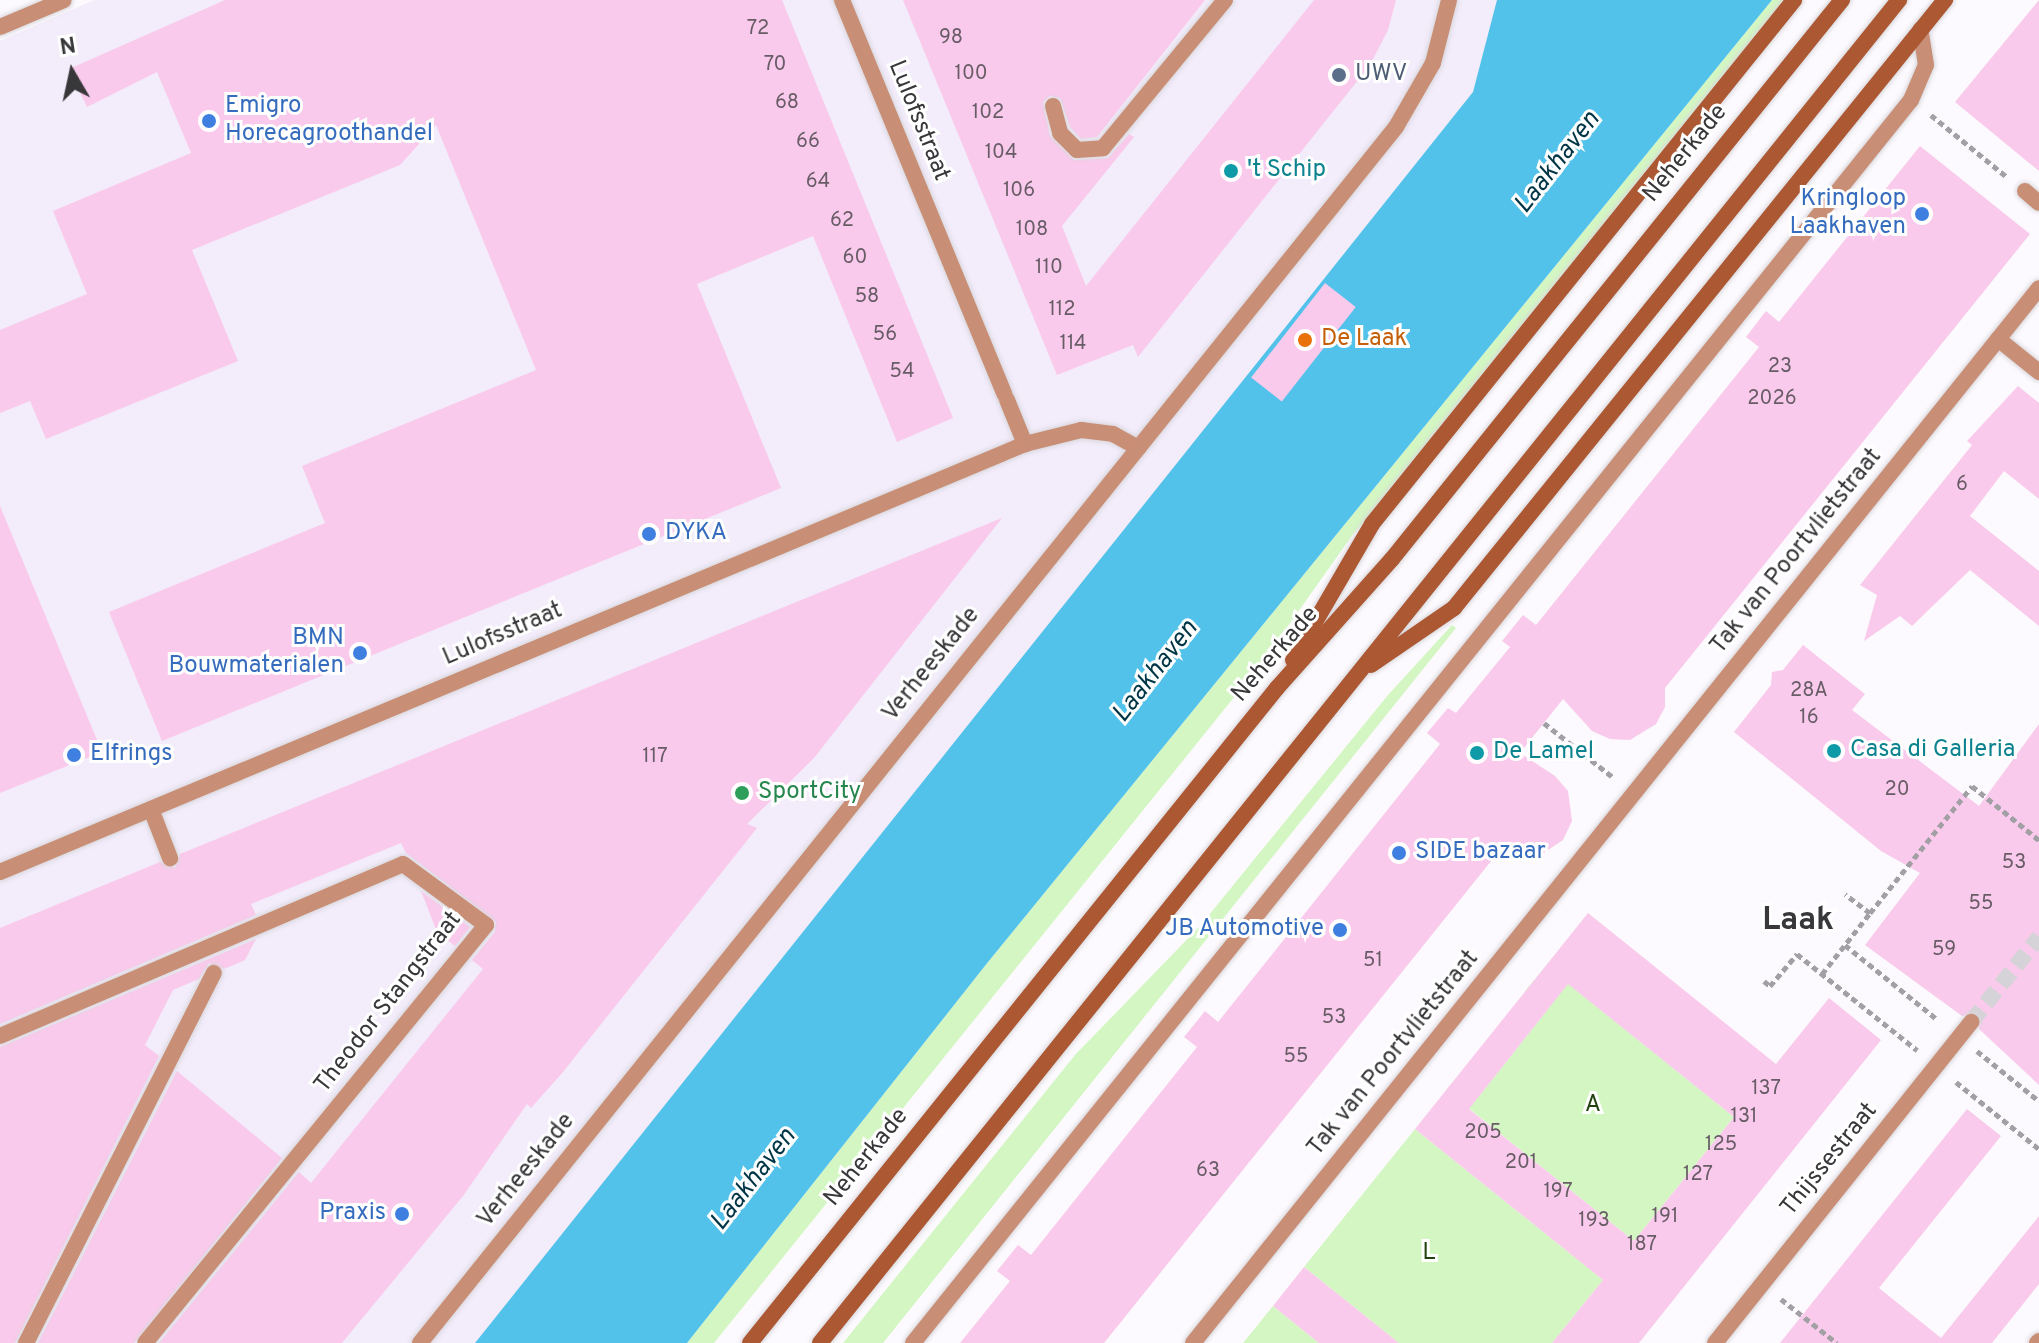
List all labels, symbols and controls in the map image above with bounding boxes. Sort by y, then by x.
house number: 72 [747,17,769,41]
house number: 98 [939,26,963,50]
north arrow [32,32,112,112]
text: N [58,33,78,62]
house number: 70 [764,53,786,77]
street label: Lulofsstraat [881,57,955,185]
place label: UWV [1355,61,1407,89]
house number: 100 [955,62,987,86]
marker: UWV [1330,66,1348,84]
house number: 68 [775,91,799,115]
place label: Emigro Horecagroothandel [225,93,433,149]
street label: Neherkade [1638,99,1734,209]
house number: 102 [972,101,1004,125]
water label: Laakhaven [1508,106,1608,220]
marker: Emigro Horecagroothandel [200,112,218,130]
house number: 66 [796,130,820,154]
house number: 104 [985,141,1017,165]
place label: 't Schip [1247,157,1326,185]
marker: 't Schip [1222,162,1240,180]
house number: 64 [806,170,830,194]
house number: 106 [1003,179,1035,203]
place label: Kringloop Laakhaven [1789,186,1906,242]
marker: Kringloop Laakhaven [1913,205,1931,223]
house number: 62 [830,209,854,233]
house number: 108 [1016,218,1048,242]
house number: 60 [843,246,867,270]
house number: 110 [1035,256,1063,280]
house number: 58 [855,285,879,309]
house number: 112 [1048,298,1076,322]
house number: 56 [873,323,897,347]
place label: De Laak [1321,326,1407,354]
marker: De Laak [1296,331,1314,349]
house number: 114 [1060,332,1086,356]
house number: 23 [1768,355,1792,379]
house number: 54 [889,360,915,384]
house number: 2026 [1747,387,1797,411]
street label: Tak van Poortvlietstraat [1705,443,1889,661]
house number: 6 [1956,473,1968,497]
place label: DYKA [665,520,727,548]
marker: DYKA [640,525,658,543]
street label: Lulofsstraat [439,597,567,673]
street label: Neherkade [1227,601,1325,709]
street label: Verheeskade [877,602,987,728]
water label: Laakhaven [1106,615,1206,729]
place label: BMN Bouwmaterialen [168,625,344,681]
marker: BMN Bouwmaterialen [351,644,369,662]
house number: 28A [1790,679,1828,703]
house number: 16 [1799,706,1819,730]
place label: Casa di Galleria [1850,737,2015,765]
place label: De Lamel [1493,739,1594,767]
place label: Elfrings [90,741,173,769]
marker: Casa di Galleria [1825,742,1843,760]
marker: De Lamel [1468,744,1486,762]
house number: 117 [642,745,668,769]
marker: Elfrings [65,746,83,764]
house number: 20 [1884,778,1910,802]
place label: SportCity [758,779,861,807]
marker: SportCity [733,784,751,802]
place label: SIDE bazaar [1415,839,1546,867]
marker: SIDE bazaar [1390,844,1408,862]
house number: 53 [2002,851,2026,875]
house number: 55 [1969,892,1993,916]
district label: Laak [1762,902,1834,940]
street label: Theodor Stangstraat [309,907,469,1099]
place label: JB Automotive [1164,916,1324,944]
marker: JB Automotive [1331,921,1349,939]
house number: 59 [1932,938,1956,962]
street label: Tak van Poortvlietstraat [1302,945,1486,1163]
house number: 51 [1363,949,1383,973]
house number: 53 [1322,1006,1346,1030]
house number: 55 [1284,1045,1308,1069]
house number: 137 [1751,1077,1781,1101]
park label: A [1585,1092,1601,1120]
street label: Thijssestraat [1776,1098,1884,1222]
street label: Neherkade [819,1103,915,1213]
house number: 131 [1731,1105,1757,1129]
street label: Verheeskade [472,1108,582,1234]
house number: 205 [1464,1121,1502,1145]
water label: Laakhaven [704,1123,804,1237]
house number: 125 [1705,1133,1737,1157]
house number: 201 [1505,1151,1537,1175]
house number: 63 [1196,1159,1220,1183]
house number: 127 [1683,1163,1713,1187]
house number: 197 [1543,1180,1573,1204]
place label: Praxis [319,1200,386,1228]
marker: Praxis [393,1205,411,1223]
house number: 191 [1652,1205,1678,1229]
house number: 193 [1578,1209,1610,1233]
house number: 187 [1627,1233,1657,1257]
park label: L [1422,1240,1436,1268]

